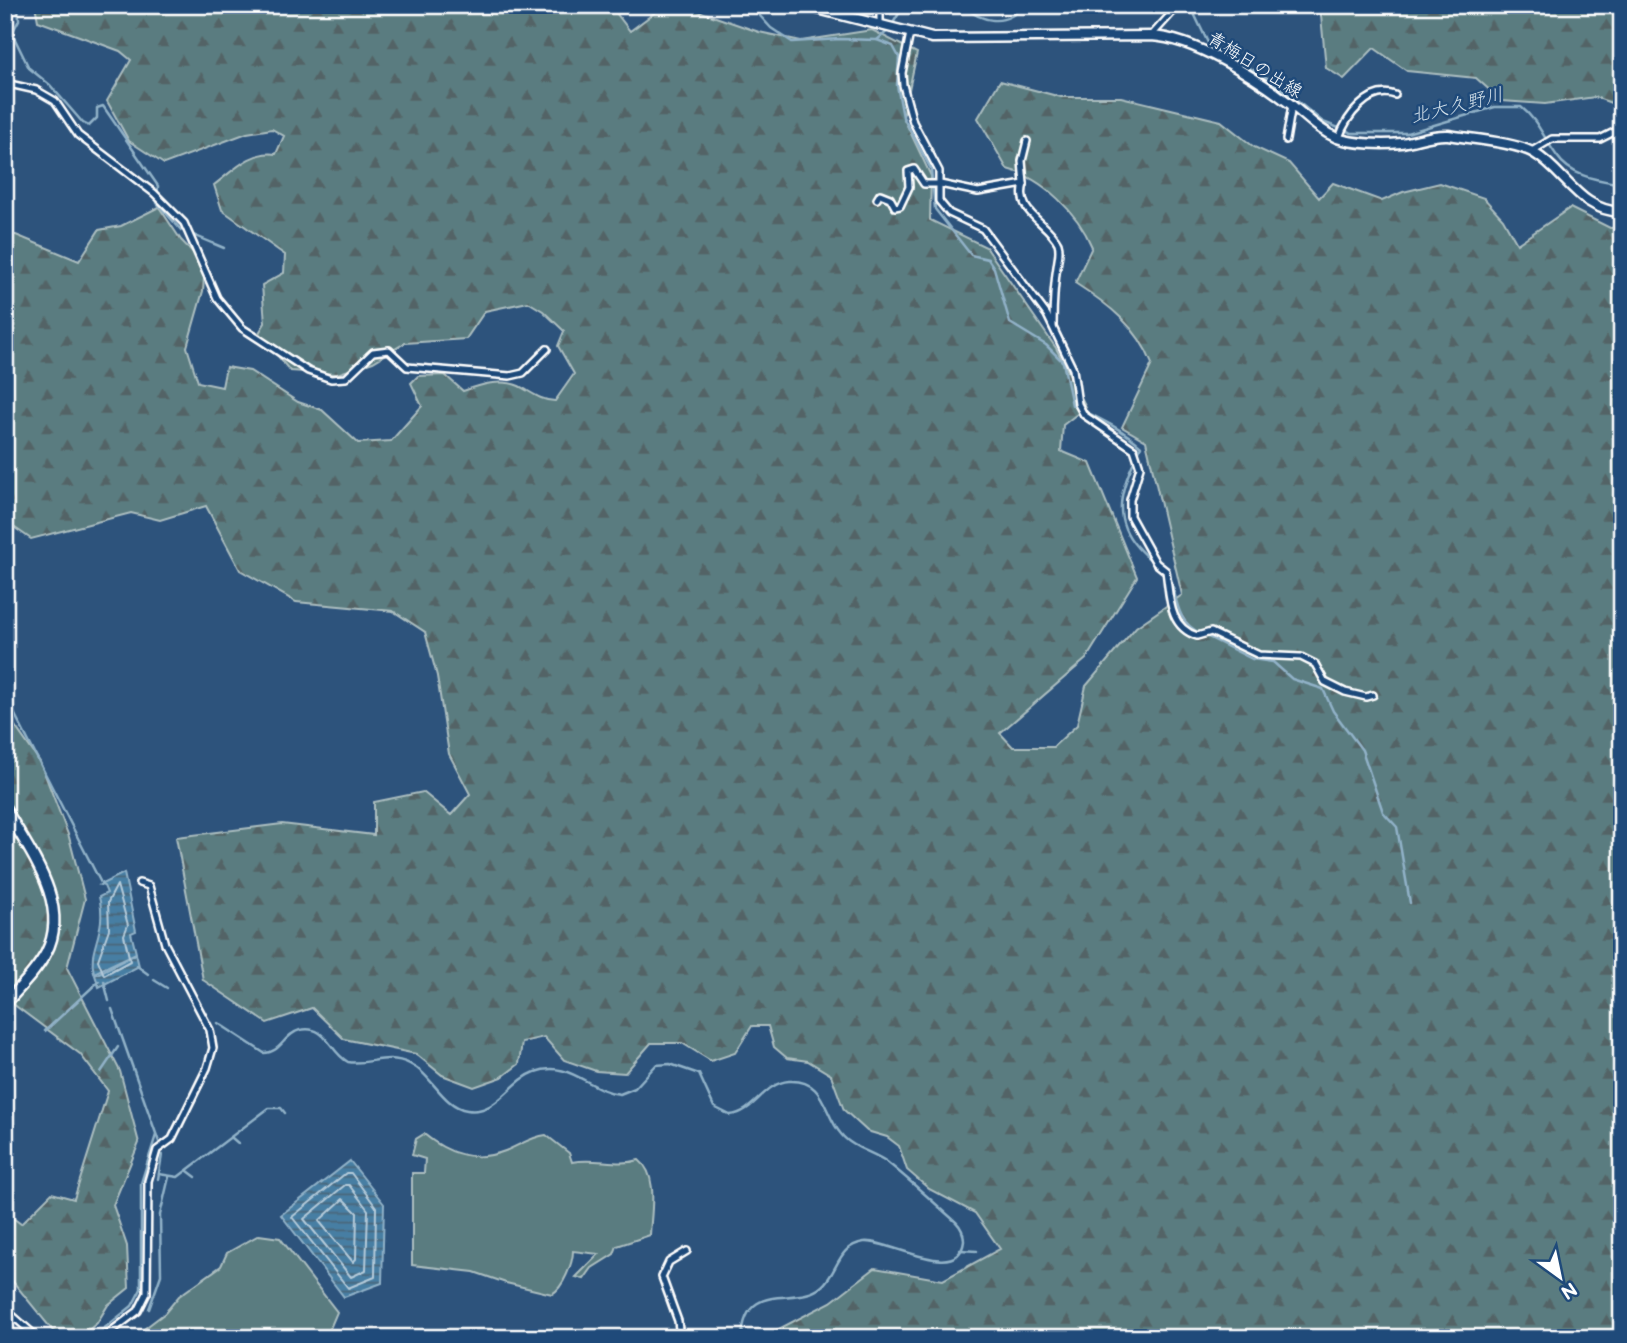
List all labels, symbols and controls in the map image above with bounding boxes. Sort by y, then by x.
street label: 青梅日の出線 [1204,27,1306,103]
water label: 北大久野川 [1408,83,1506,129]
north arrow [1526,1242,1596,1312]
text: N [1556,1276,1581,1304]

